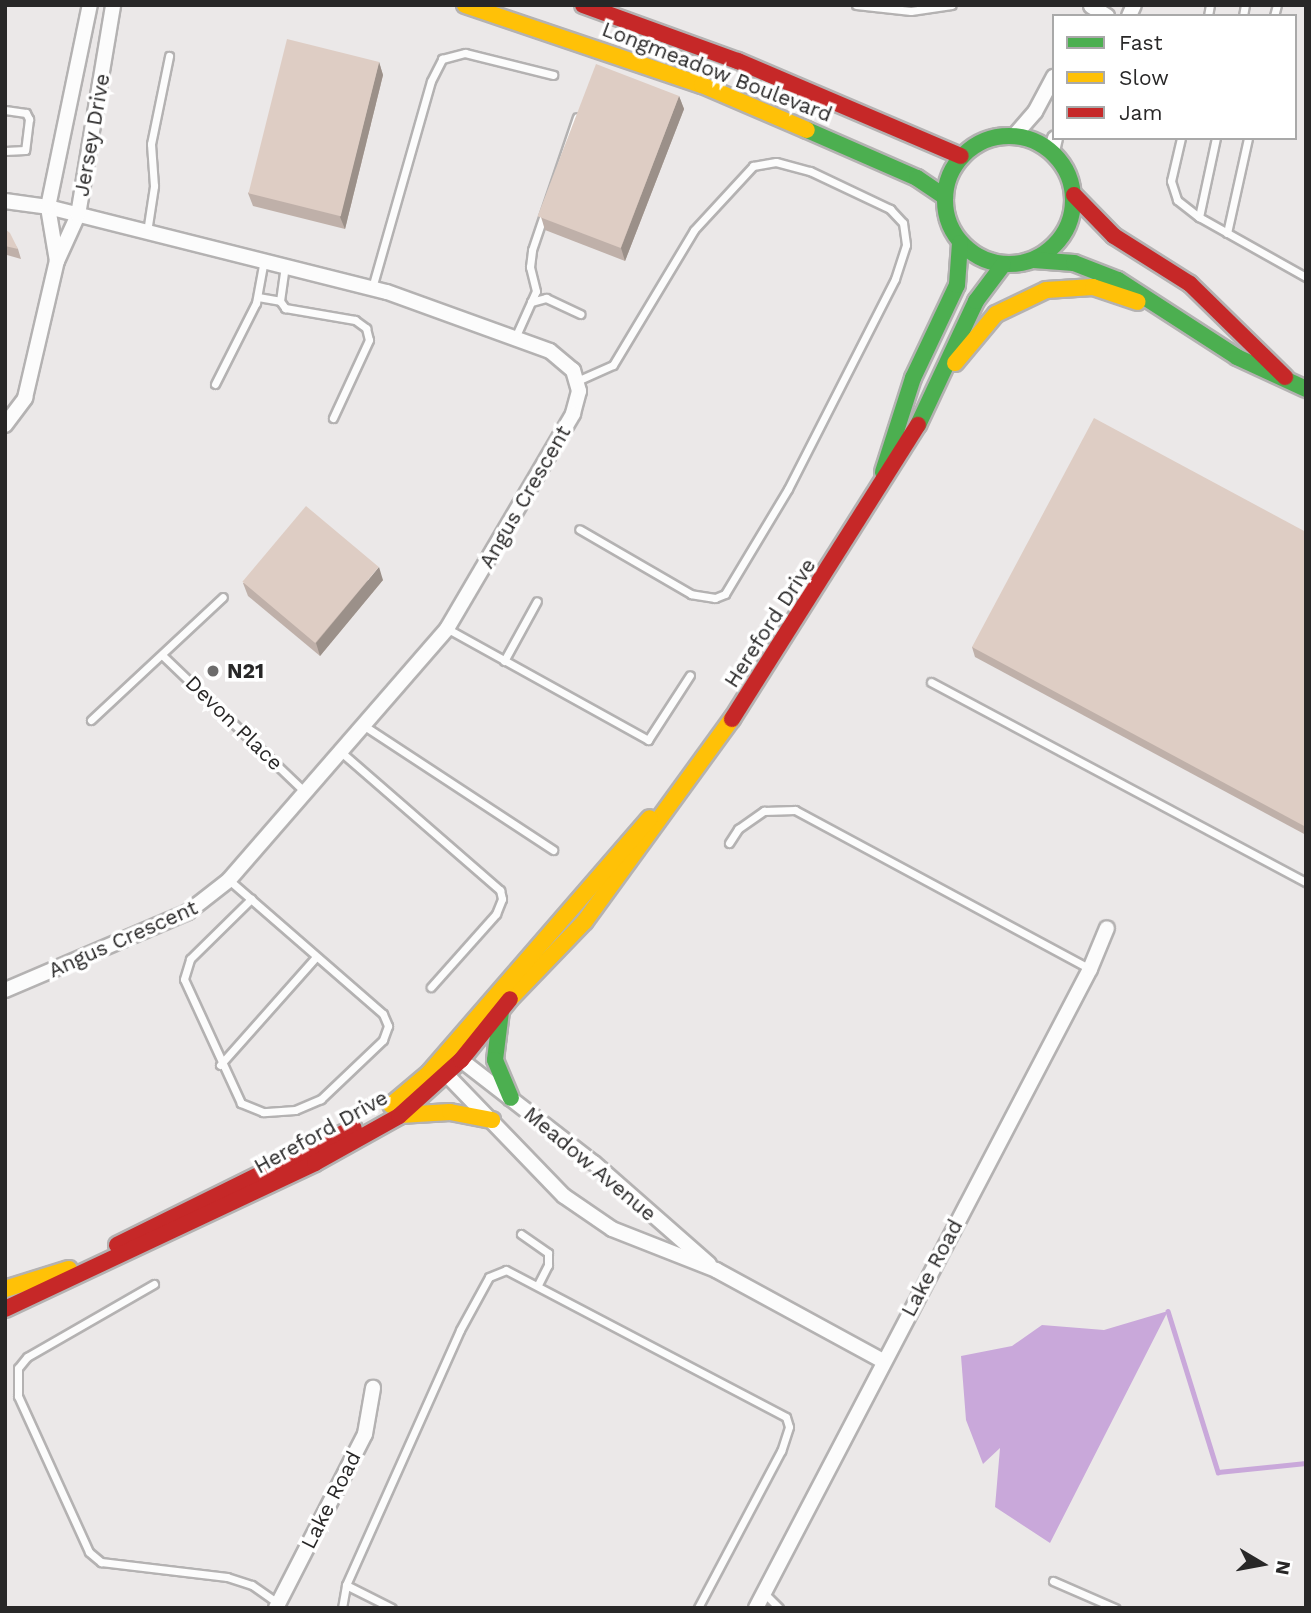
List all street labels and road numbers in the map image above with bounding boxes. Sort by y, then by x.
street label: Longmeadow Boulevard [598,16,836,128]
street label: Jersey Drive [69,71,115,199]
street label: Angus Crescent [474,421,576,573]
street label: Hereford Drive [719,554,821,692]
street label: Devon Place [180,670,288,776]
street label: Angus Crescent [45,895,201,983]
street label: Hereford Drive [250,1085,392,1179]
street label: Meadow Avenue [518,1101,662,1227]
street label: Lake Road [896,1215,968,1321]
street label: Lake Road [296,1447,366,1553]

